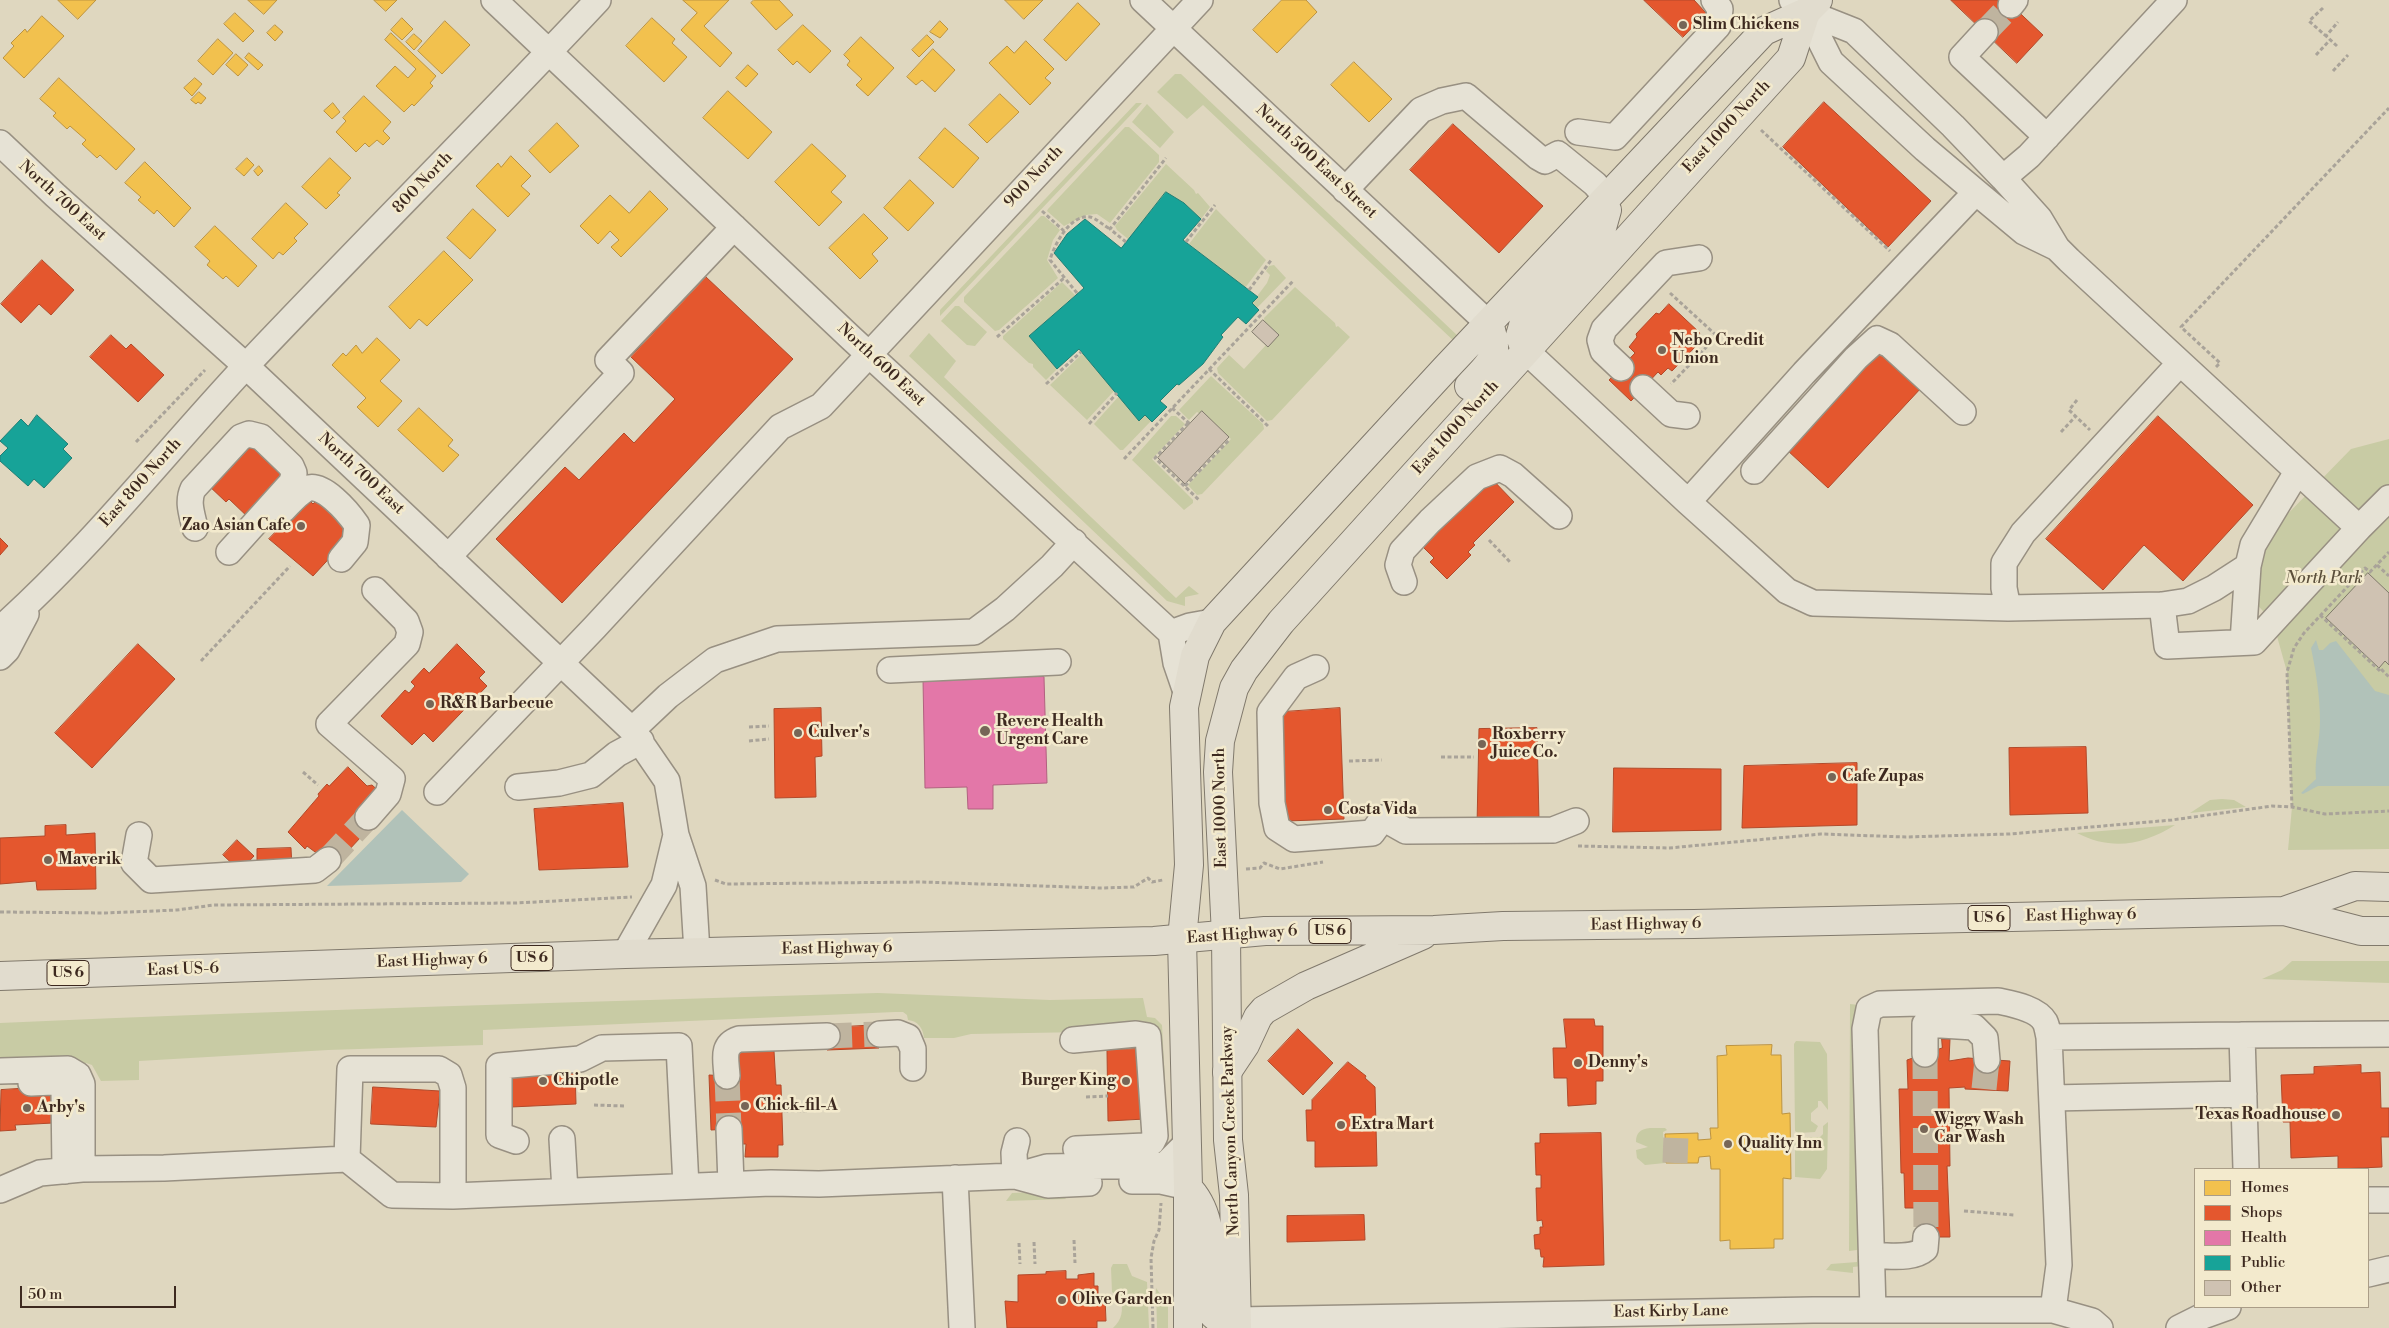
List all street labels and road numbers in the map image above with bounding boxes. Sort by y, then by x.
street label: East 1000 North [1679,76,1775,178]
street label: North 500 East Street [1251,101,1381,223]
street label: 900 North [1000,142,1068,212]
street label: 800 North [389,148,457,218]
street label: North 700 East [14,157,110,245]
street label: North 600 East [833,319,929,411]
street label: East 1000 North [1409,377,1503,479]
street label: North 700 East [314,429,408,519]
street label: East 800 North [96,435,186,531]
street label: East 1000 North [1210,748,1232,868]
street label: East Highway 6 [2025,905,2137,927]
road number: US 6 [1968,906,2010,930]
street label: East Highway 6 [1590,914,1702,936]
road number: US 6 [1309,918,1351,944]
street label: East Highway 6 [1186,922,1298,948]
street label: East Highway 6 [781,938,893,960]
road number: US 6 [511,946,553,970]
street label: East Highway 6 [376,949,488,973]
street label: East US-6 [147,959,219,981]
road number: US 6 [47,960,89,986]
street label: North Canyon Creek Parkway [1218,1026,1244,1236]
street label: East Kirby Lane [1613,1301,1729,1323]

